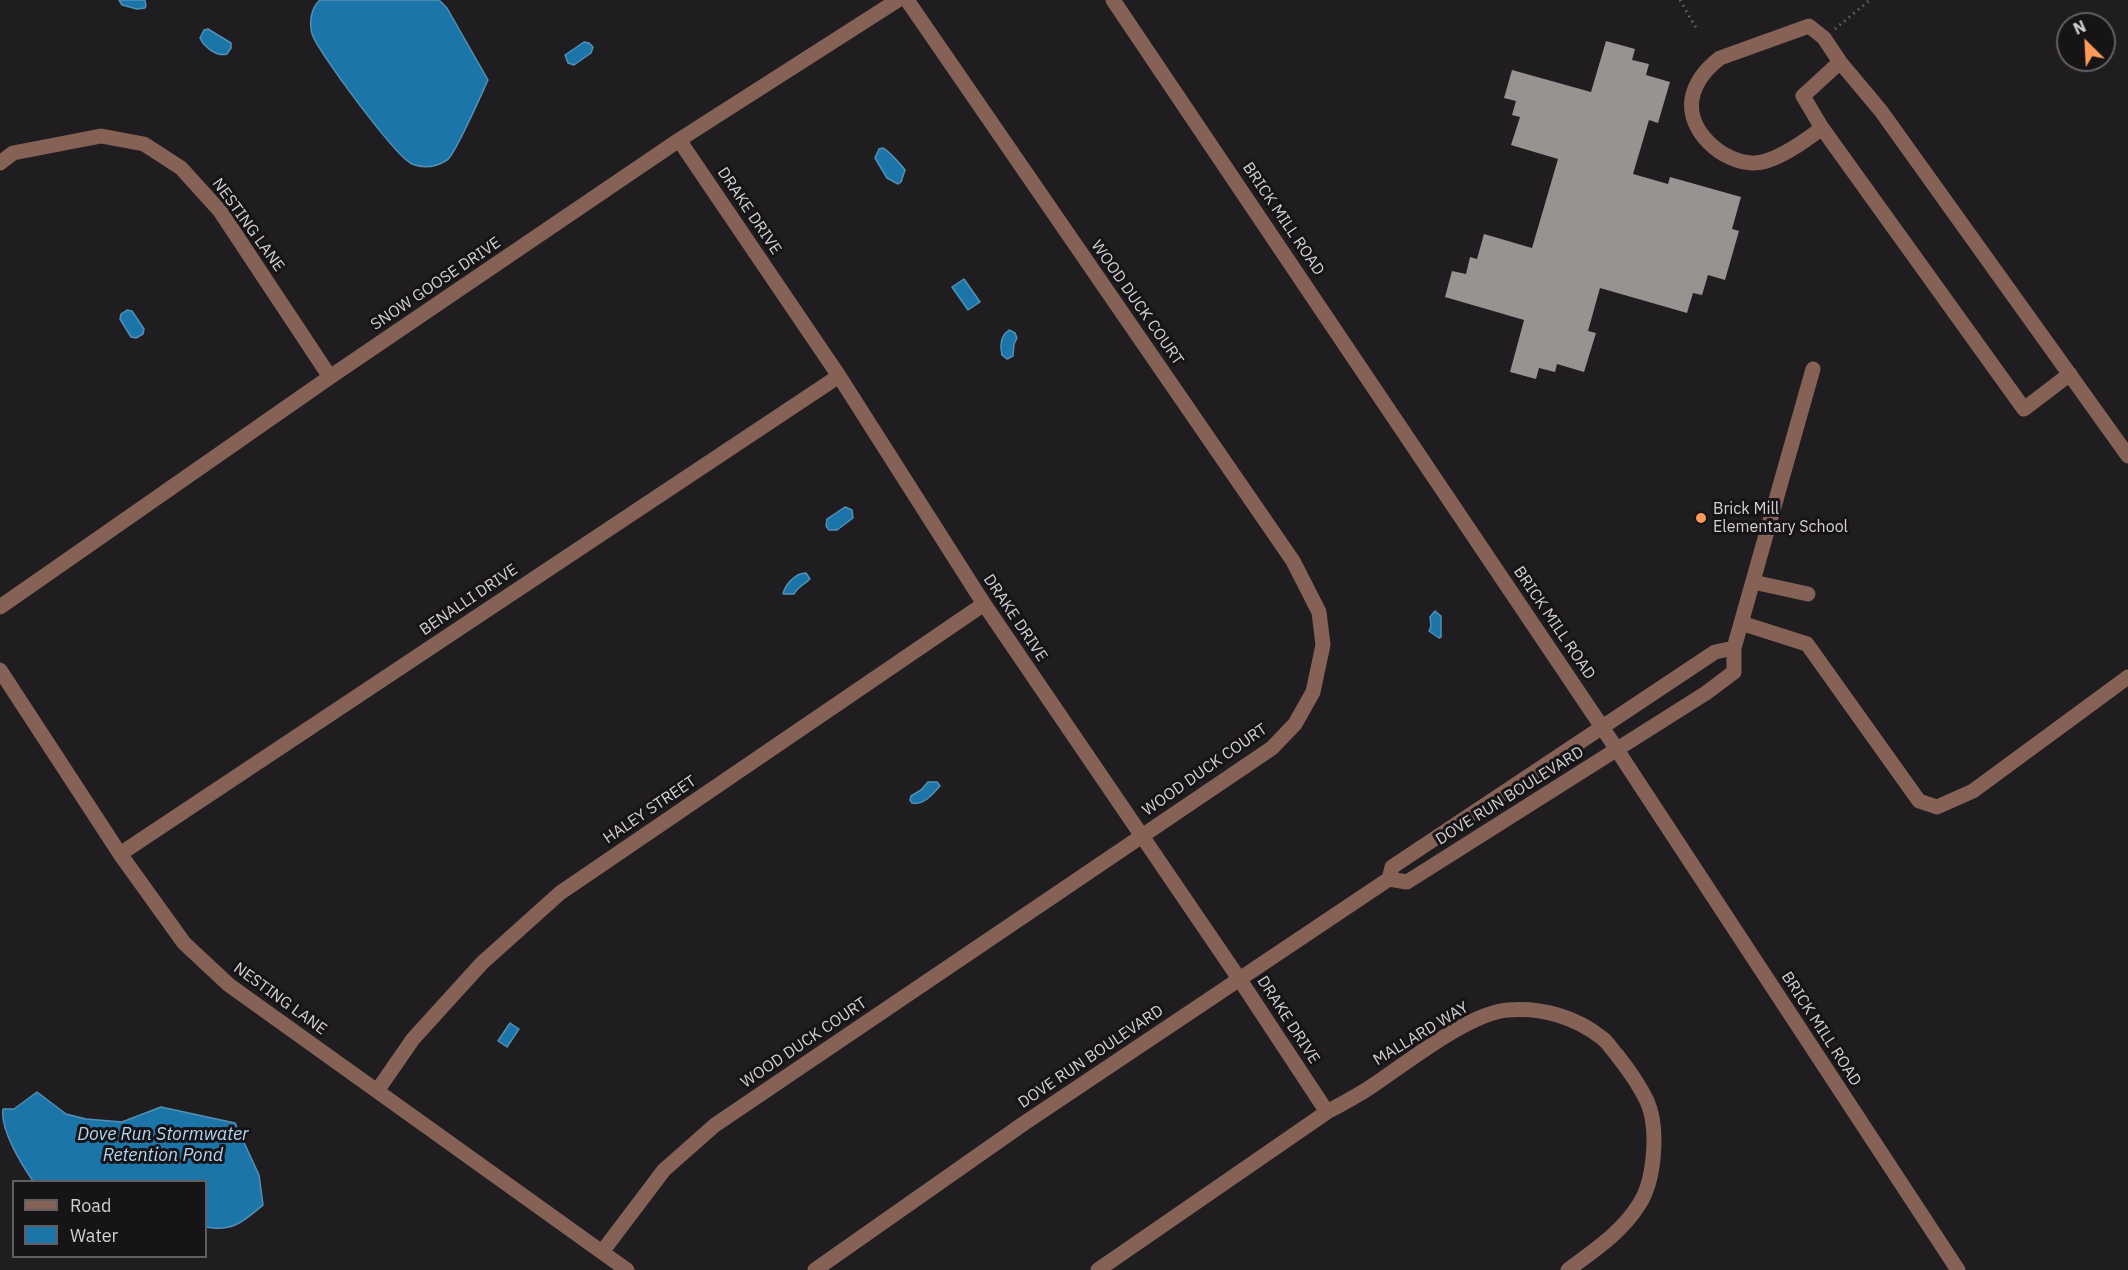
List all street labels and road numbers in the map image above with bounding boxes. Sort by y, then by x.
street label: BRICK MILL ROAD [1238,159,1328,279]
street label: DRAKE DRIVE [713,164,785,258]
street label: NESTING LANE [208,175,288,275]
street label: SNOW GOOSE DRIVE [367,233,505,335]
street label: WOOD DUCK COURT [1087,237,1187,369]
street label: BENALLI DRIVE [416,560,522,640]
street label: BRICK MILL ROAD [1509,563,1599,683]
street label: DRAKE DRIVE [979,571,1051,665]
street label: WOOD DUCK COURT [1139,720,1271,820]
street label: DOVE RUN BOULEVARD [1432,743,1588,849]
street label: HALEY STREET [600,772,700,848]
street label: NESTING LANE [230,959,330,1039]
street label: BRICK MILL ROAD [1777,968,1865,1090]
street label: DRAKE DRIVE [1252,972,1324,1068]
street label: WOOD DUCK COURT [737,994,871,1092]
street label: MALLARD WAY [1370,998,1472,1070]
street label: DOVE RUN BOULEVARD [1015,1001,1167,1113]

